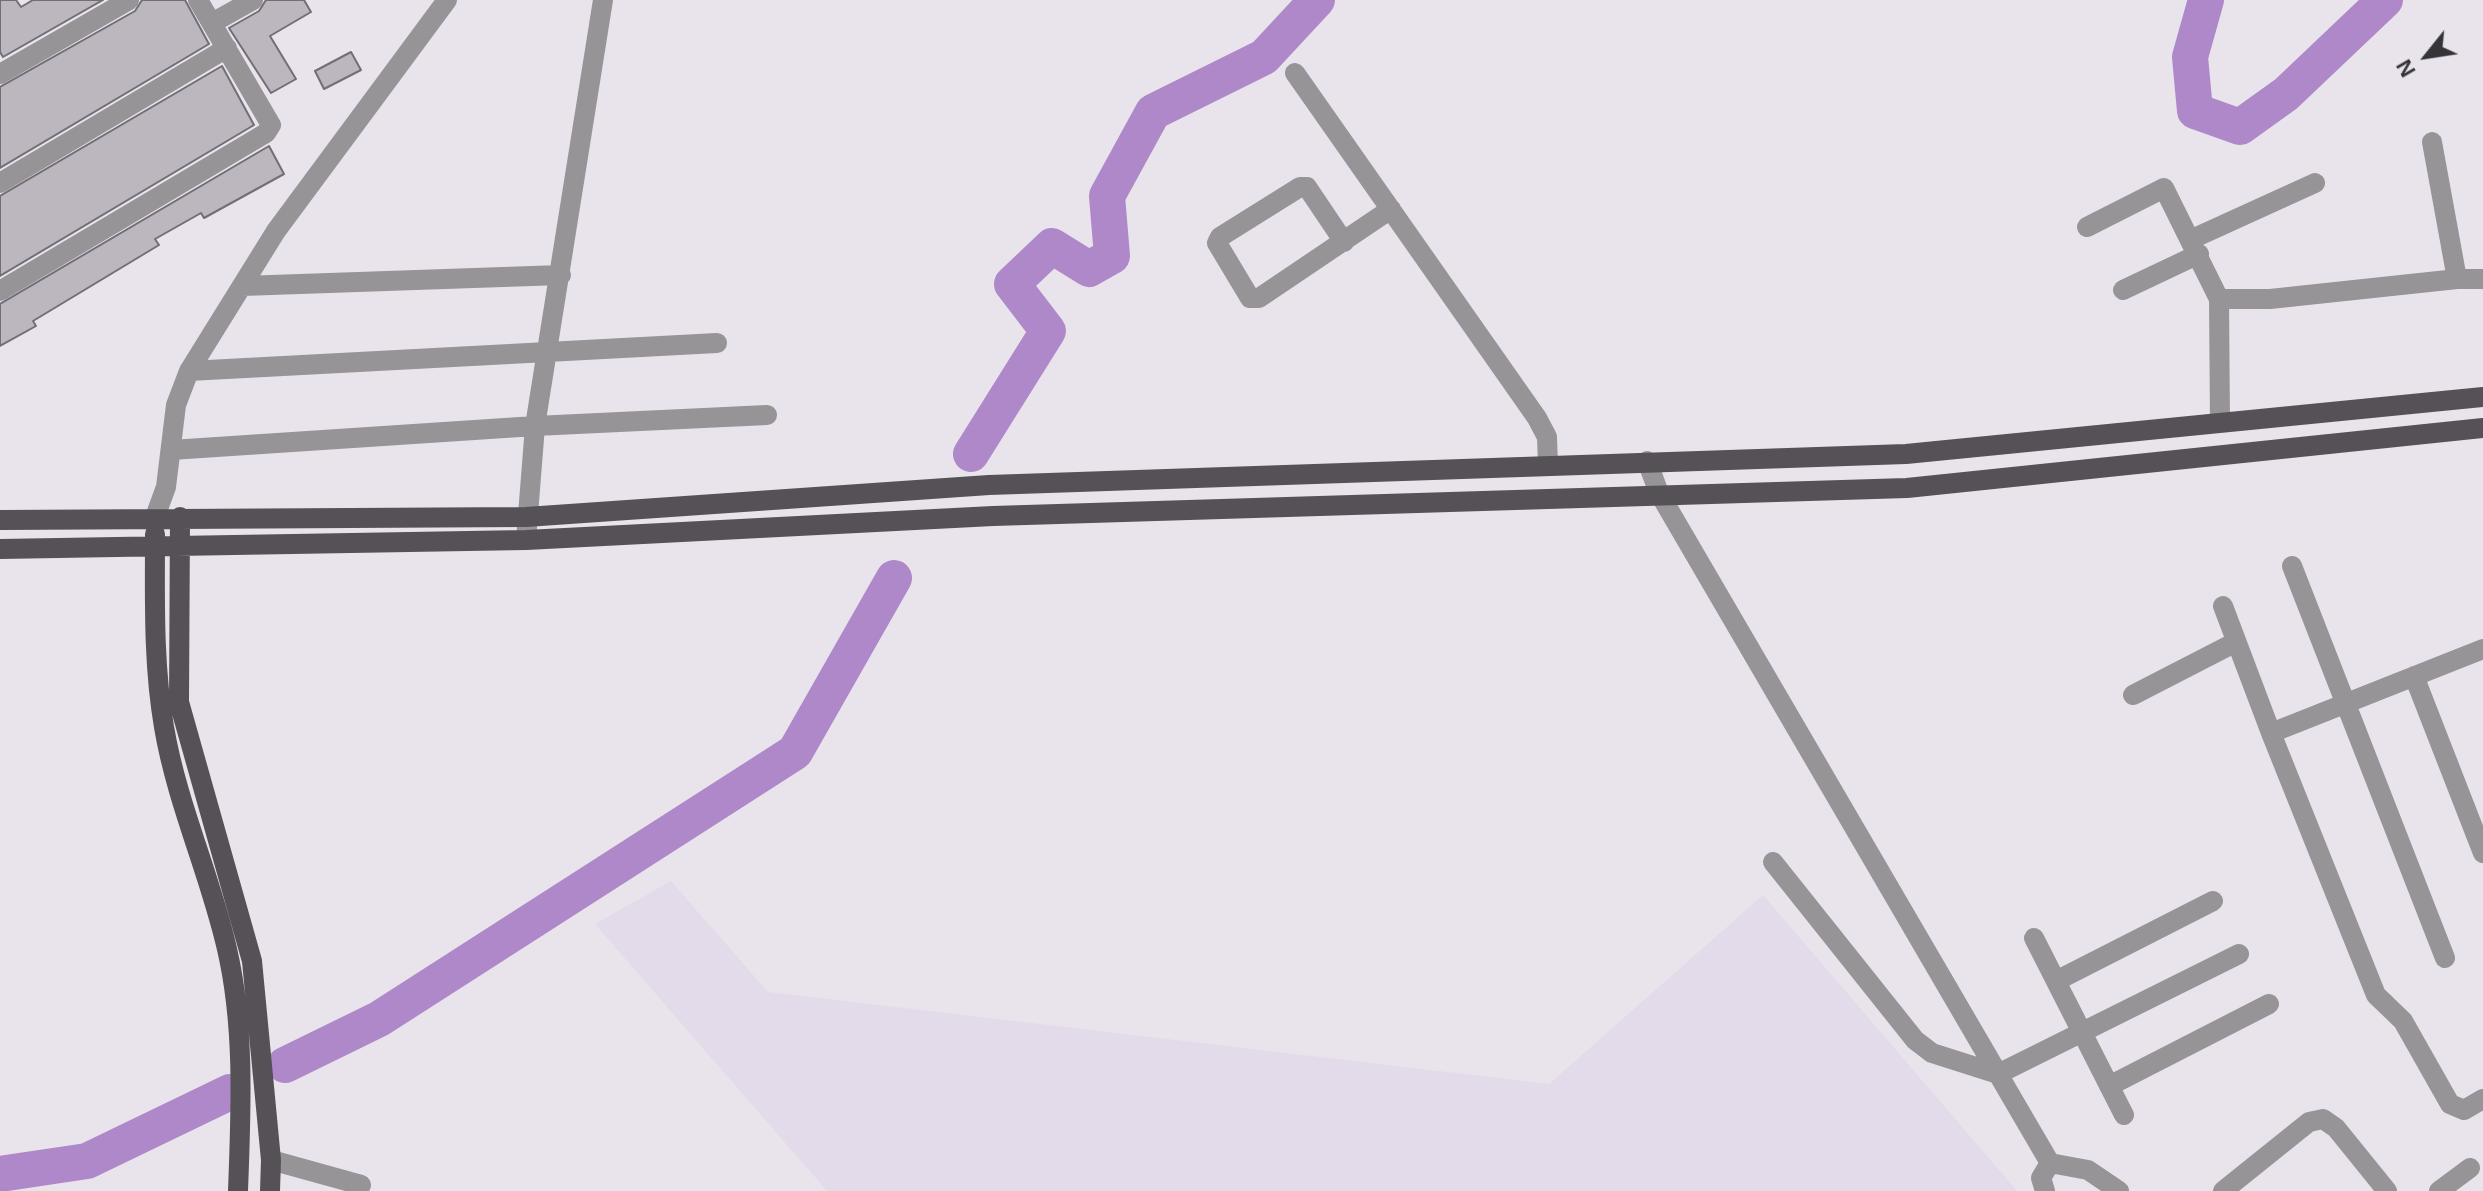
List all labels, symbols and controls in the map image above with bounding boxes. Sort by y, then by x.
north arrow [2387,16,2467,96]
text: N [2391,55,2421,81]

